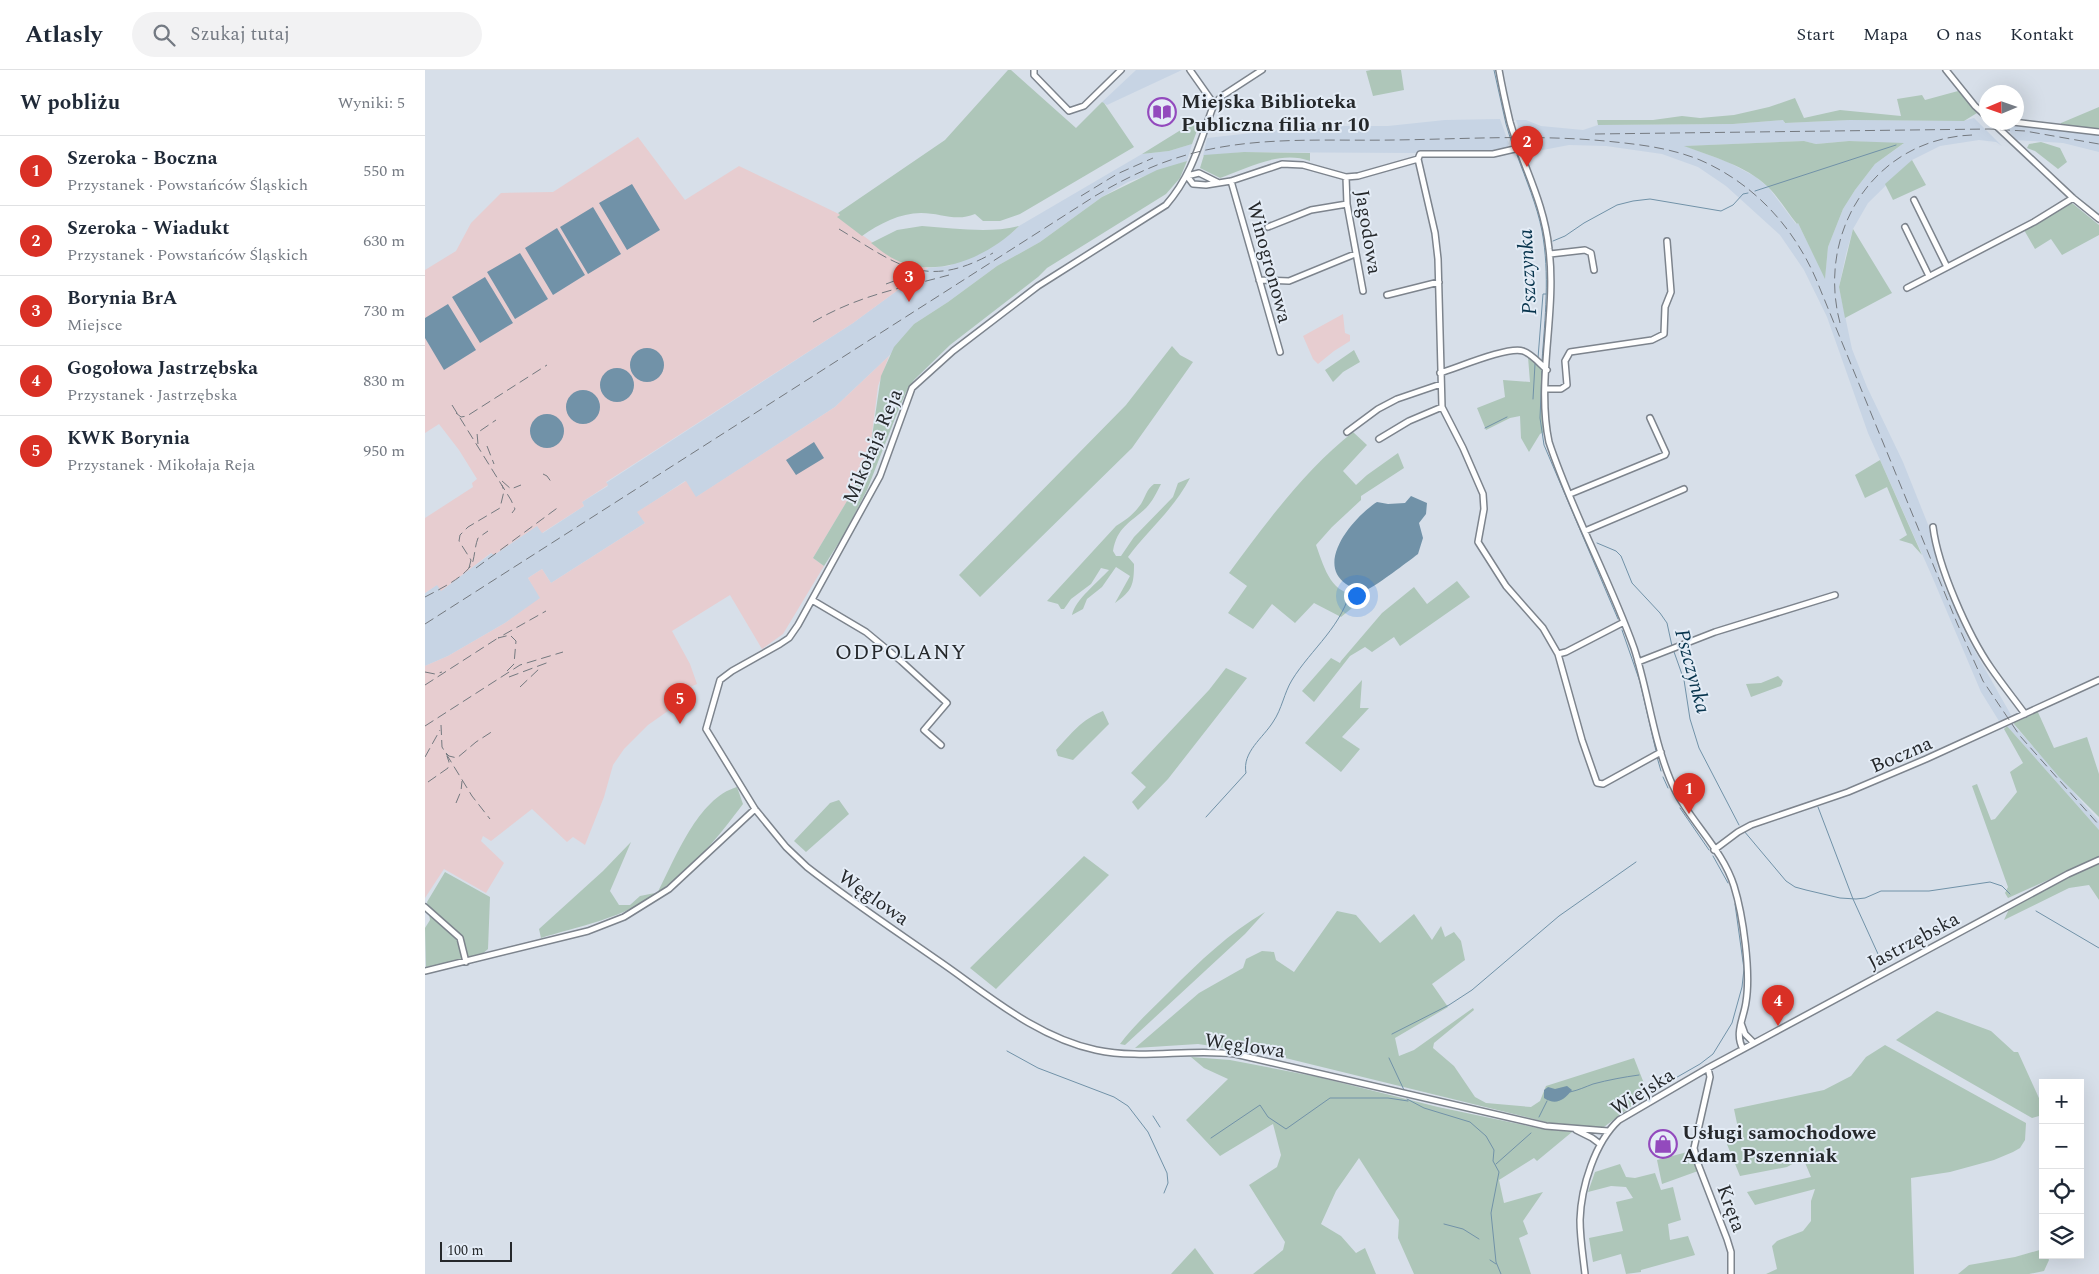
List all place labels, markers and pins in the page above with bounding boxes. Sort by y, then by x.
place label: Miejska Biblioteka Publiczna filia nr 10 [1181,87,1369,140]
library icon: Miejska Biblioteka Publiczna filia nr 10 [1147,97,1177,127]
pin: 2 [1511,126,1543,167]
pin: 3 [893,261,925,302]
pin: 5 [664,683,696,724]
pin: 1 [1673,773,1705,814]
pin: 4 [1762,985,1794,1026]
place label: Usługi samochodowe Adam Pszenniak [1682,1118,1876,1171]
shop icon: Usługi samochodowe Adam Pszenniak [1648,1129,1678,1159]

